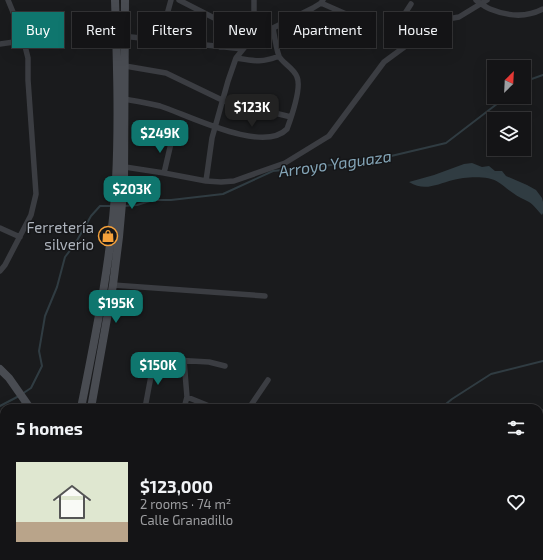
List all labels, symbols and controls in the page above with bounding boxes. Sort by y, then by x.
chip: Buy [12,12,64,48]
chip: Rent [72,12,130,48]
chip: Filters [138,12,206,48]
chip: New [214,12,271,48]
chip: Apartment [279,12,376,48]
chip: House [384,12,452,48]
north arrow [487,60,531,104]
map controls [487,60,531,156]
pin: $123K [224,94,280,128]
text: $123K [234,99,270,115]
button: layers [487,112,531,156]
pin: $249K [132,120,188,154]
text: $249K [140,125,180,141]
water label: Arroyo Yaguaza [276,146,393,181]
pin: $203K [104,176,160,210]
text: $203K [113,181,151,197]
place label: Ferretería silverio [26,218,94,253]
shop icon: Ferretería silverio [97,225,119,247]
pin: $195K [88,290,144,324]
text: $195K [98,295,134,311]
pin: $150K [130,352,186,386]
text: $150K [140,357,176,373]
icon: filters [505,417,527,439]
text: 5 homes [16,418,83,438]
text: $123,000 [140,476,213,496]
icon: home [48,478,96,526]
icon: heart [505,491,527,513]
text: 2 rooms · 74 m² [140,496,231,512]
text: Calle Granadillo [140,512,233,528]

